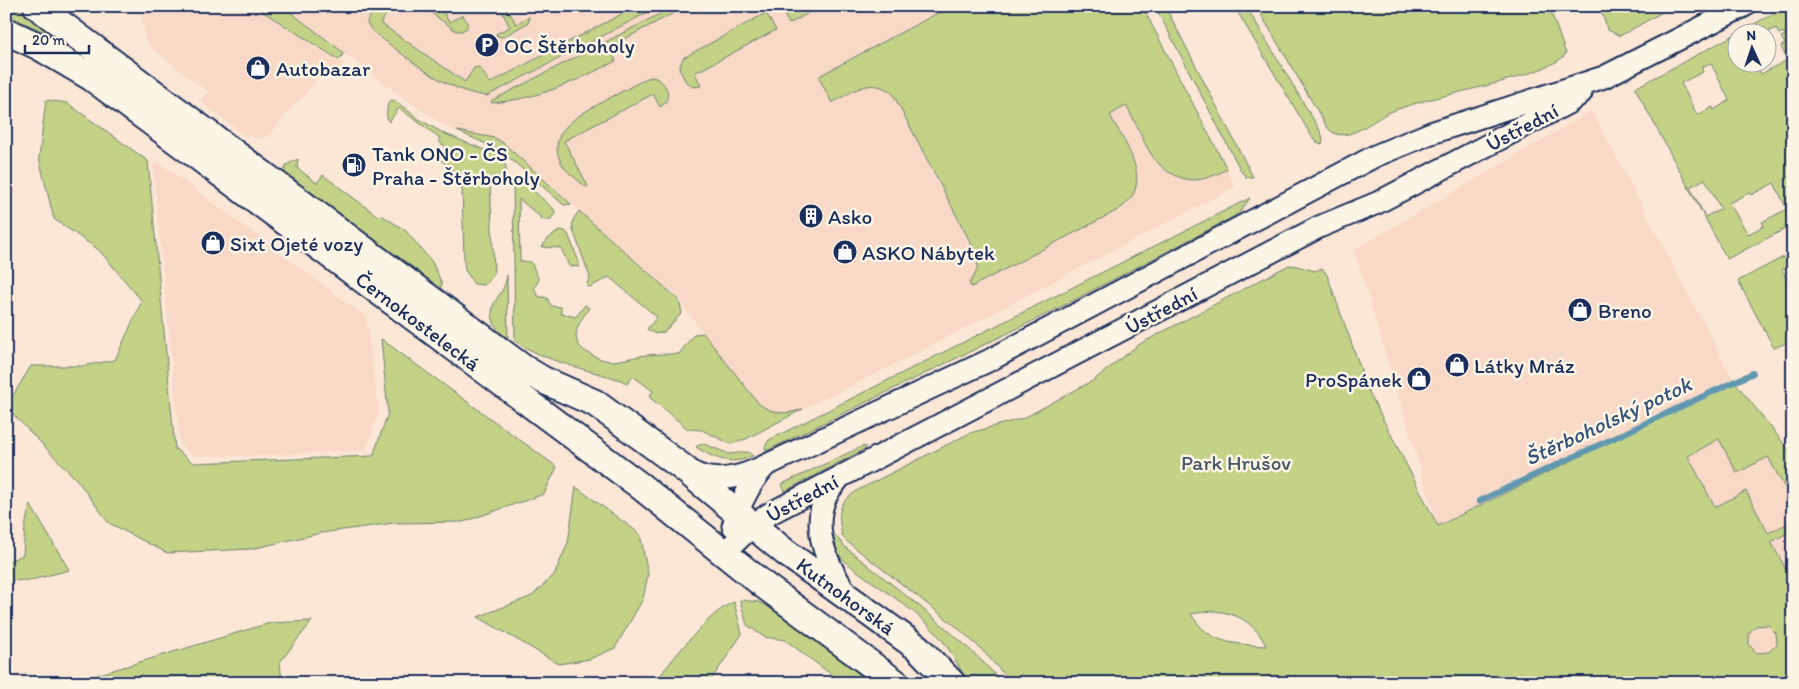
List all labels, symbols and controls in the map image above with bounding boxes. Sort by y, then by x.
scale bar [25,22,89,54]
north arrow [1726,22,1776,72]
text: N [1746,27,1757,44]
text: 20 m [32,31,66,49]
parking icon: OC Štěrboholy [474,32,500,58]
place label: OC Štěrboholy [504,33,635,58]
shop icon: Autobazar [245,55,271,81]
place label: Autobazar [276,56,371,81]
street label: Ústřední [1482,97,1563,156]
place label: Tank ONO - ČS Praha - Štěrboholy [372,141,540,190]
fuel station icon: Tank ONO - ČS Praha - Štěrboholy [341,152,367,178]
building icon: Asko [798,203,824,229]
place label: Asko [828,204,872,229]
shop icon: Sixt Ojeté vozy [200,230,226,256]
place label: Sixt Ojeté vozy [230,231,363,256]
shop icon: ASKO Nábytek [832,239,858,265]
place label: ASKO Nábytek [862,240,995,265]
street label: Černokostelecká [351,266,485,376]
street label: Ústřední [1121,280,1202,339]
shop icon: Breno [1567,297,1593,323]
place label: Breno [1598,298,1652,323]
shop icon: Látky Mráz [1444,352,1470,378]
place label: Látky Mráz [1474,353,1575,378]
shop icon: ProSpánek [1406,366,1432,392]
place label: ProSpánek [1305,367,1402,392]
water label: Štěrboholský potok [1520,370,1697,471]
park label: Park Hrušov [1181,450,1291,475]
street label: Ústřední [762,468,843,527]
street label: Kutnohorská [792,552,900,640]

